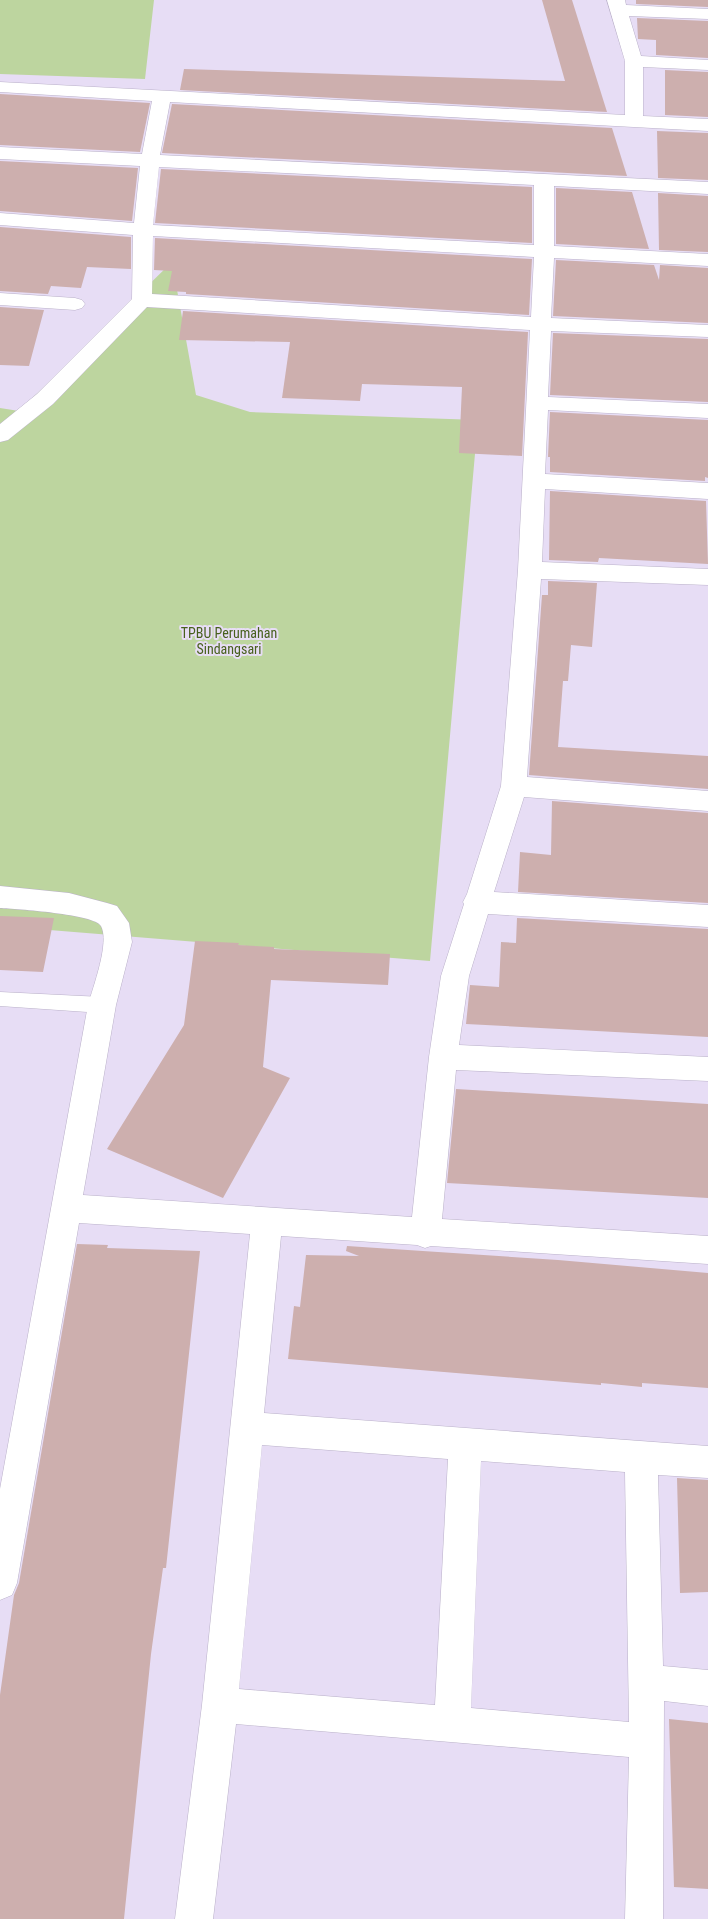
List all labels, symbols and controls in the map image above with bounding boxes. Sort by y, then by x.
park label: TPBU Perumahan Sindangsari [181,625,277,657]

